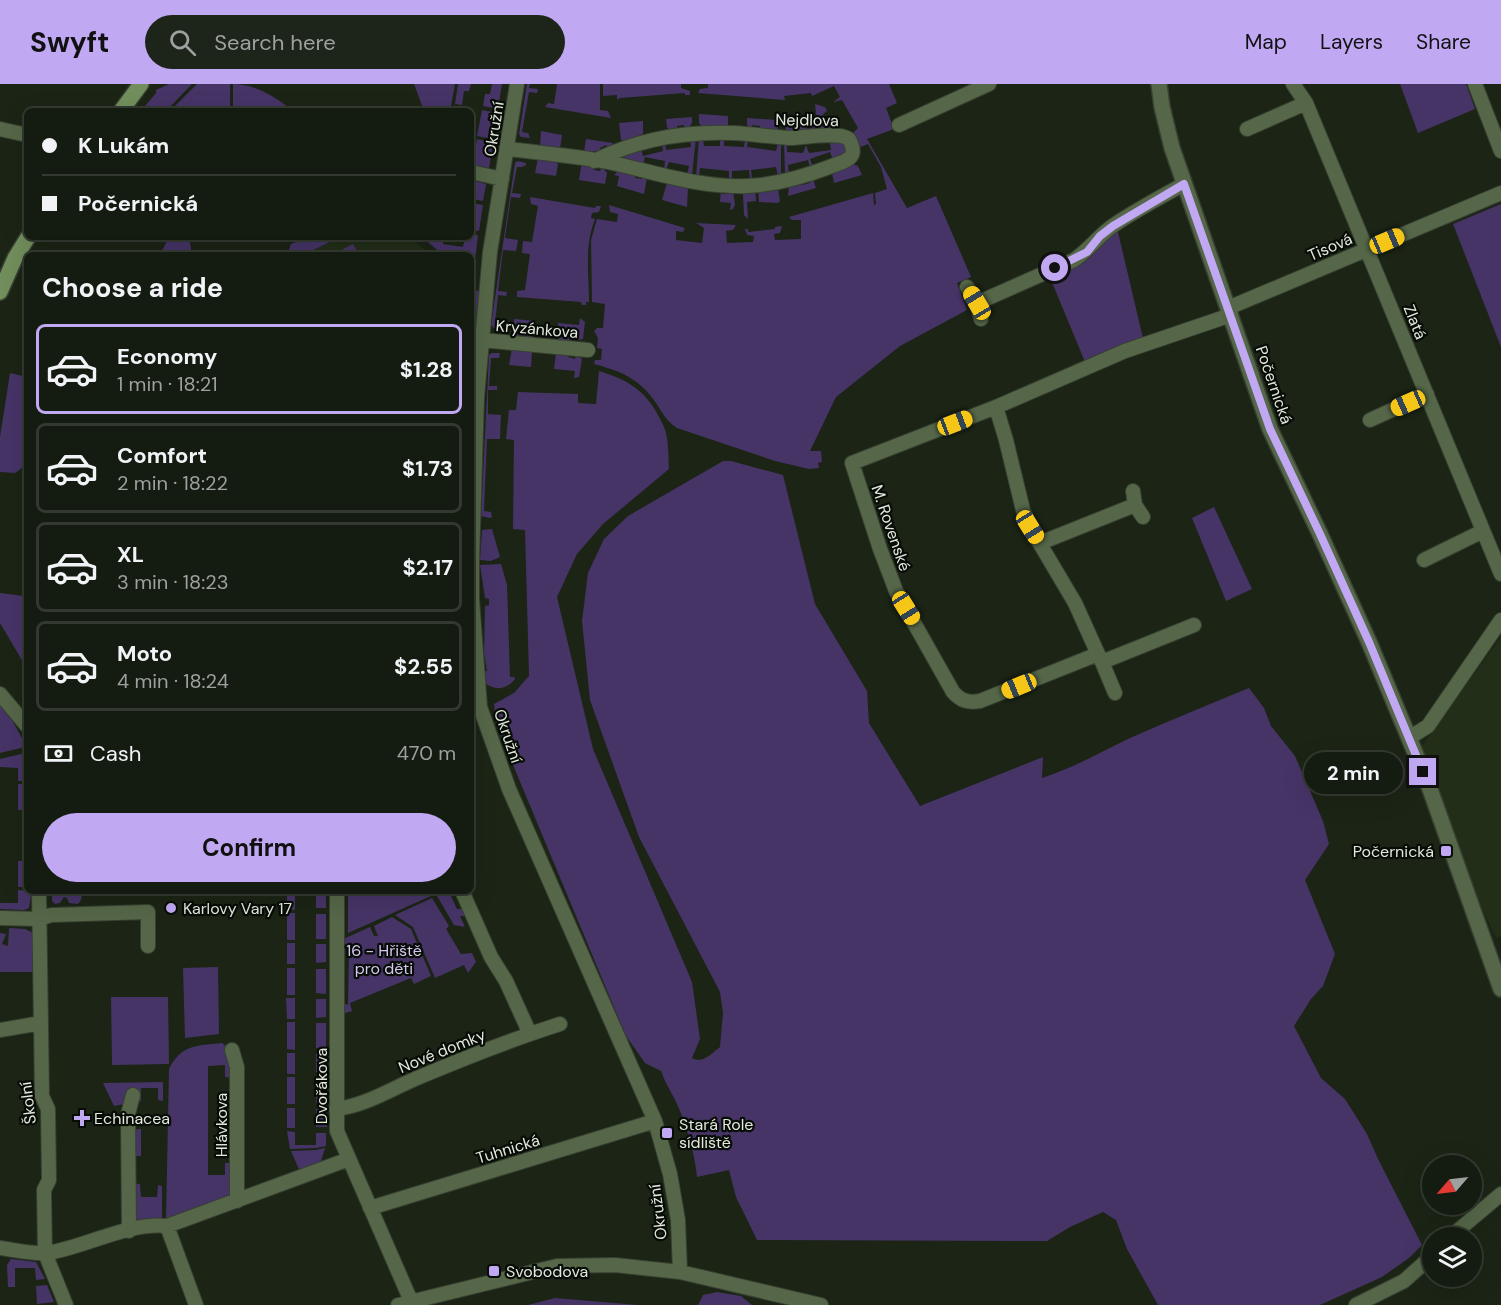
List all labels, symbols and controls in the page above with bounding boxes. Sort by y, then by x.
search box [145,15,565,69]
text: Swyft [30,24,109,61]
icon: search [166,26,199,59]
text: Search here [214,28,336,57]
text: Map [1245,28,1287,56]
text: Layers [1320,28,1383,56]
text: Share [1416,28,1471,56]
street label: Okružní [479,99,509,158]
street label: Nejdlova [775,109,839,131]
text: K Lukám [78,131,169,160]
text: Počernická [78,189,198,218]
car [1367,226,1407,256]
street label: Tisová [1304,228,1356,266]
route start [1041,254,1068,281]
text: Choose a ride [42,270,223,305]
car [960,283,994,323]
street label: Zlatá [1399,302,1431,342]
street label: Kryzánkova [495,315,579,343]
icon: car [45,342,99,396]
text: Economy [117,342,217,371]
street label: Počernická [1251,343,1297,427]
text: $1.28 [400,355,453,384]
text: 1 min · 18:21 [117,371,217,397]
car [1388,387,1428,419]
car [935,408,975,438]
icon: car [45,441,99,495]
text: Comfort [117,441,207,470]
text: $1.73 [402,454,453,483]
text: 2 min · 18:22 [117,470,228,496]
street label: M. Rovenské [866,482,916,574]
car [1013,507,1047,547]
icon: car [45,540,99,594]
text: XL [117,540,144,569]
text: $2.17 [402,553,453,582]
text: 3 min · 18:23 [117,569,229,595]
car [889,588,923,628]
icon: car [45,639,99,693]
text: Moto [117,639,172,668]
text: $2.55 [394,652,453,681]
text: 4 min · 18:24 [117,668,229,694]
car [999,671,1039,701]
street label: Okružní [489,706,527,766]
icon: cash [42,737,75,770]
text: Cash [90,739,141,768]
text: 470 m [397,740,456,766]
callout: 2 min [1303,751,1402,793]
route end [1409,758,1436,785]
text: 2 min [1327,760,1380,786]
button: Confirm [42,813,456,882]
place label: Počernická [1353,841,1434,862]
marker: Počernická [1439,844,1453,858]
place label: Karlovy Vary 17 [183,898,292,919]
marker: Karlovy Vary 17 [164,901,178,915]
park label: 16 - Hřiště pro děti [346,940,422,979]
street label: Nové domky [395,1024,489,1078]
street label: Dvořákova [311,1048,332,1124]
street label: Školní [15,1080,41,1125]
street label: Hlávkova [211,1093,232,1157]
place label: Echinacea [94,1108,170,1129]
marker: Echinacea [75,1111,89,1125]
place label: Stará Role sídliště [679,1114,753,1153]
marker: Stará Role sídliště [660,1126,674,1140]
street label: Tuhnická [474,1129,542,1169]
north arrow [1422,1155,1482,1215]
map controls [1422,1155,1482,1287]
street label: Okružní [644,1183,672,1241]
button: layers [1422,1227,1482,1287]
place label: Svobodova [506,1261,588,1282]
marker: Svobodova [487,1264,501,1278]

